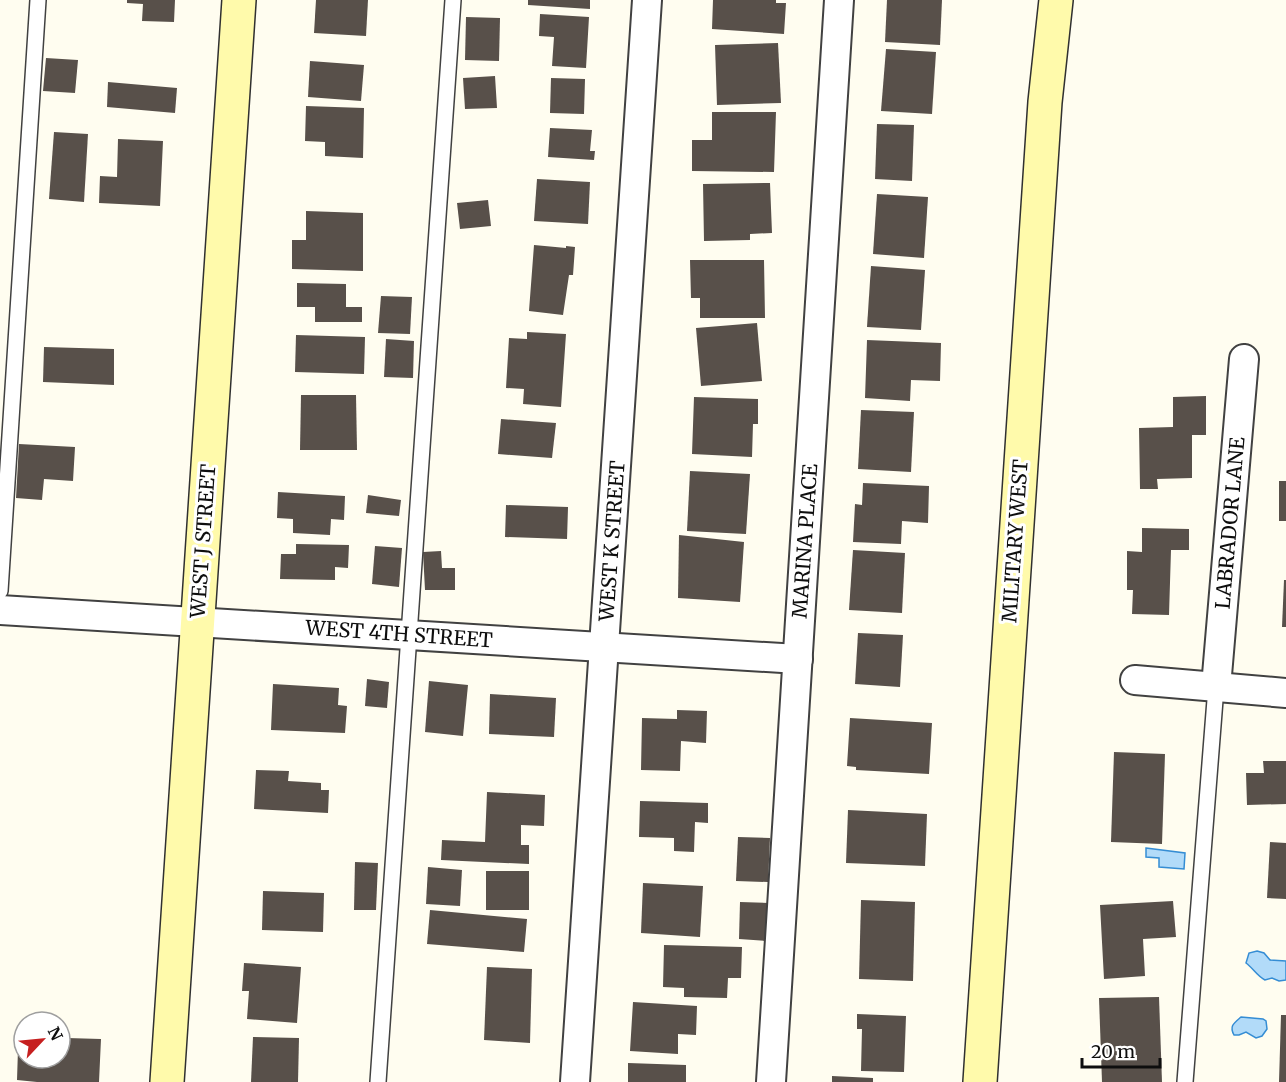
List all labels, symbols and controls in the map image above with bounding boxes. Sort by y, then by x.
street label: LABRADOR LANE [1210,436,1250,610]
street label: MILITARY WEST [996,458,1033,623]
street label: WEST K STREET [593,460,630,623]
street label: WEST J STREET [185,463,220,620]
street label: MARINA PLACE [787,463,822,619]
street label: WEST 4TH STREET [304,614,494,653]
north arrow [12,1010,72,1070]
text: N [44,1023,67,1044]
scale bar [1082,1031,1160,1069]
text: 20 m [1091,1040,1135,1063]

